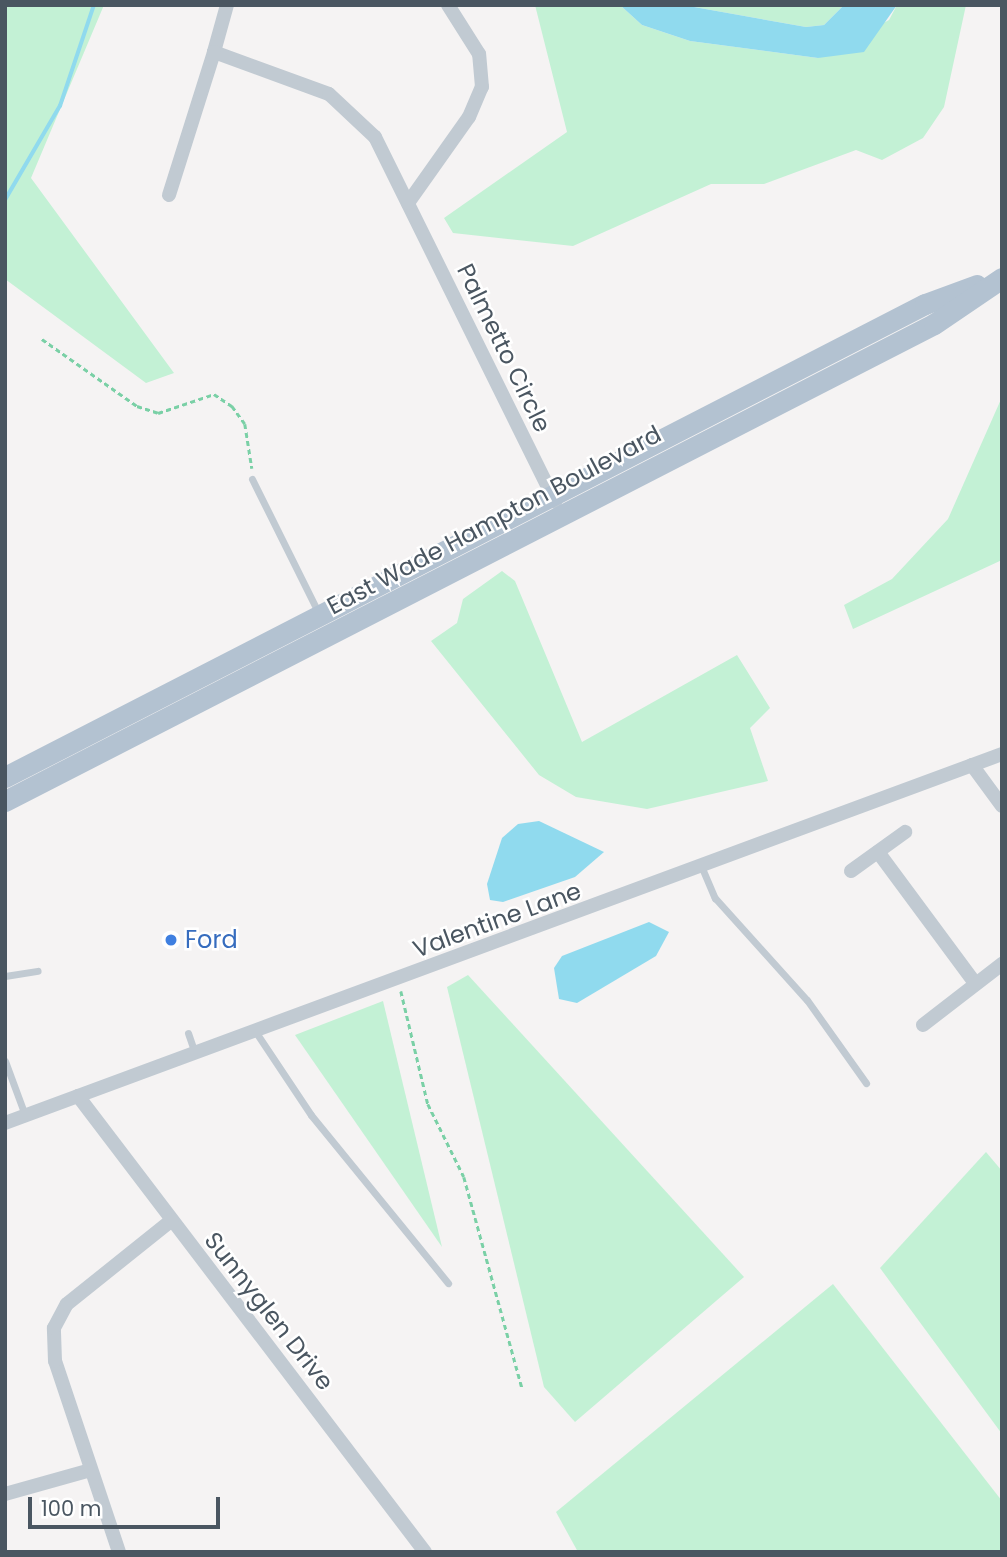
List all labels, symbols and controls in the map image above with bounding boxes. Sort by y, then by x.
street label: Palmetto Circle [451,259,557,437]
street label: East Wade Hampton Boulevard [322,419,666,621]
street label: Valentine Lane [409,876,585,964]
place label: Ford [185,926,238,954]
marker: Ford [163,932,179,948]
street label: Sunnyglen Drive [198,1226,340,1396]
scale bar [32,1484,224,1528]
text: 100 m [41,1494,101,1523]

